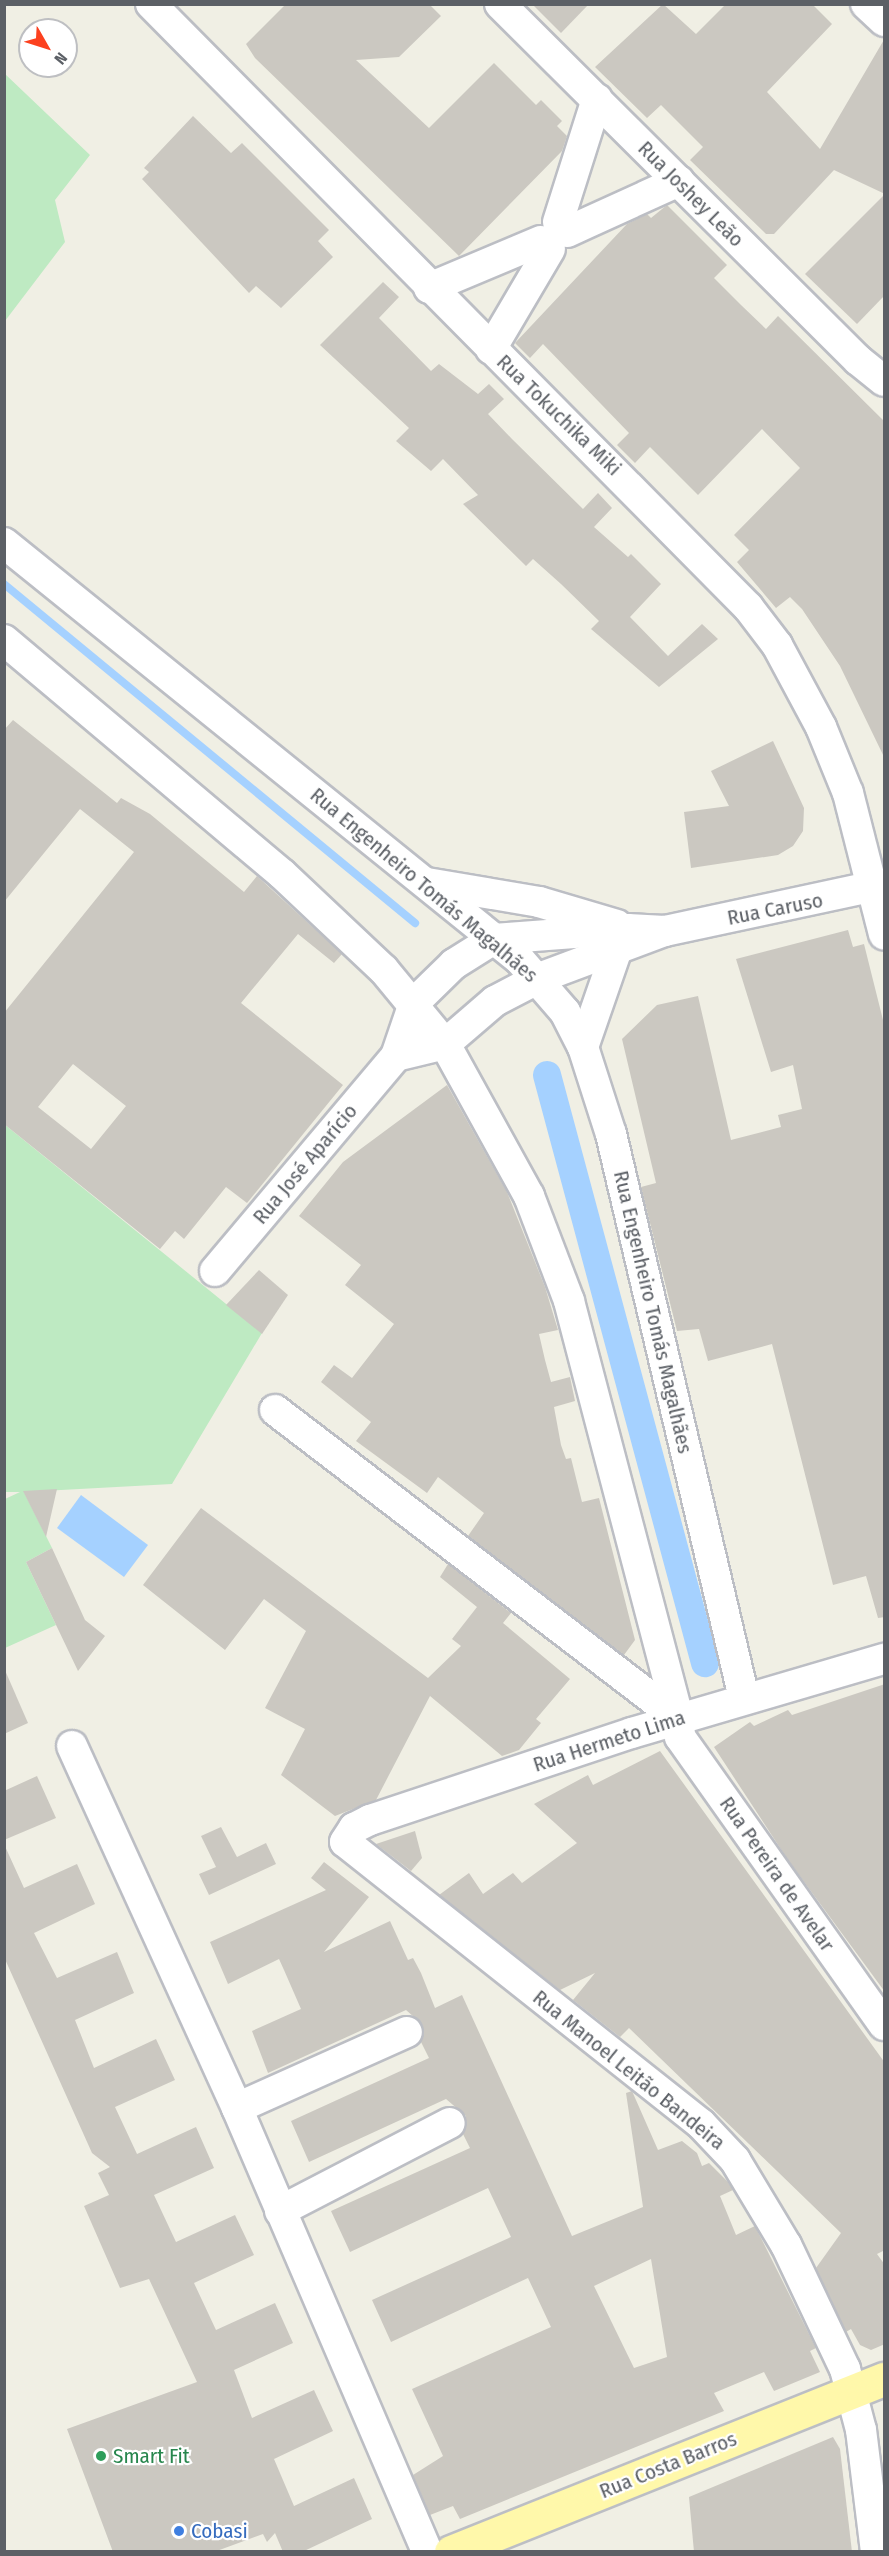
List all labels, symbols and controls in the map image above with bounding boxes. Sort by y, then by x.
north arrow [18,18,78,78]
text: N [50,49,71,68]
street label: Rua Joshey Leão [633,136,749,252]
street label: Rua Tokuchika Miki [492,349,626,481]
street label: Rua Engenheiro Tomás Magalhães [305,782,543,988]
street label: Rua Caruso [725,887,825,931]
street label: Rua José Aparício [247,1099,363,1229]
street label: Rua Engenheiro Tomás Magalhães [608,1168,698,1456]
street label: Rua Hermeto Lima [530,1705,688,1777]
street label: Rua Pereira de Avelar [714,1792,840,1956]
street label: Rua Manoel Leitão Bandeira [528,1985,730,2155]
street label: Rua Costa Barros [596,2426,740,2504]
place label: Smart Fit [113,2443,190,2469]
marker: Smart Fit [94,2449,108,2463]
place label: Cobasi [191,2518,248,2544]
marker: Cobasi [172,2524,186,2538]

